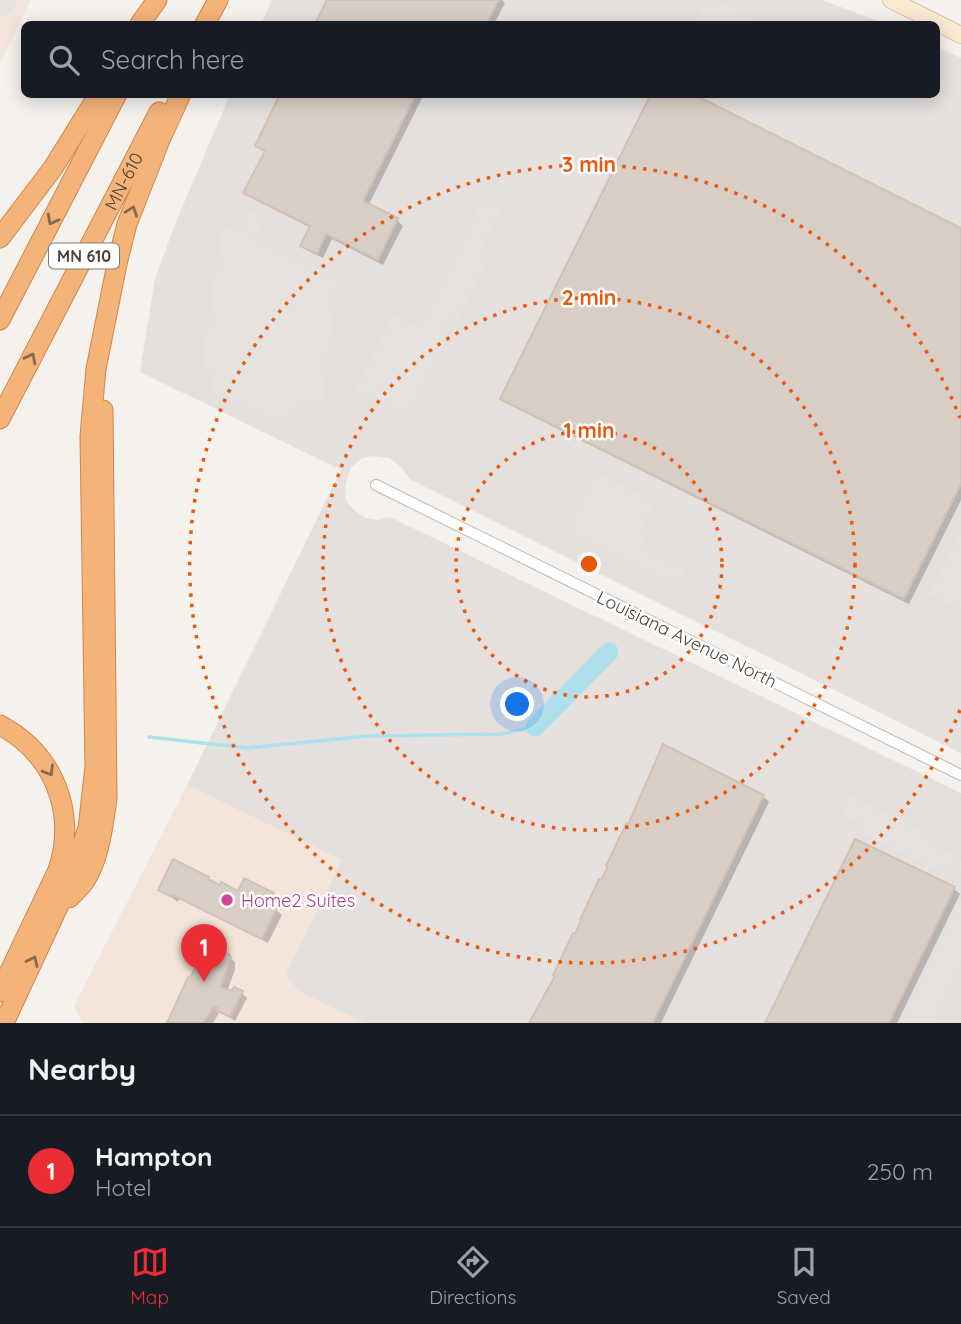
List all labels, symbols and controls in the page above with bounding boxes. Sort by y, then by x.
search box [21,21,940,98]
icon: search [45,41,83,79]
text: Search here [101,43,245,76]
street label: MN-610 [99,148,148,214]
text: 3 min [562,151,616,177]
one-way arrow [124,205,138,218]
one-way arrow [46,213,60,225]
road number: MN 610 [49,244,119,268]
text: 2 min [562,284,616,310]
one-way arrow [23,353,37,365]
text: 1 min [564,417,614,443]
centre of rings [577,552,601,576]
street label: Louisiana Avenue North [593,585,781,693]
your location [500,687,534,721]
one-way arrow [41,763,54,776]
place label: Home2 Suites [241,889,355,912]
marker: Home2 Suites [219,892,235,908]
pin: 1 [181,924,227,982]
one-way arrow [25,956,39,968]
text: Nearby [28,1050,136,1088]
text: Hampton [95,1140,213,1173]
text: 1 [47,1157,55,1186]
text: 250 m [867,1157,933,1186]
text: Hotel [95,1173,151,1202]
tab: Map [130,1243,169,1309]
tab: Directions [429,1243,516,1309]
tab: Saved [777,1243,831,1309]

